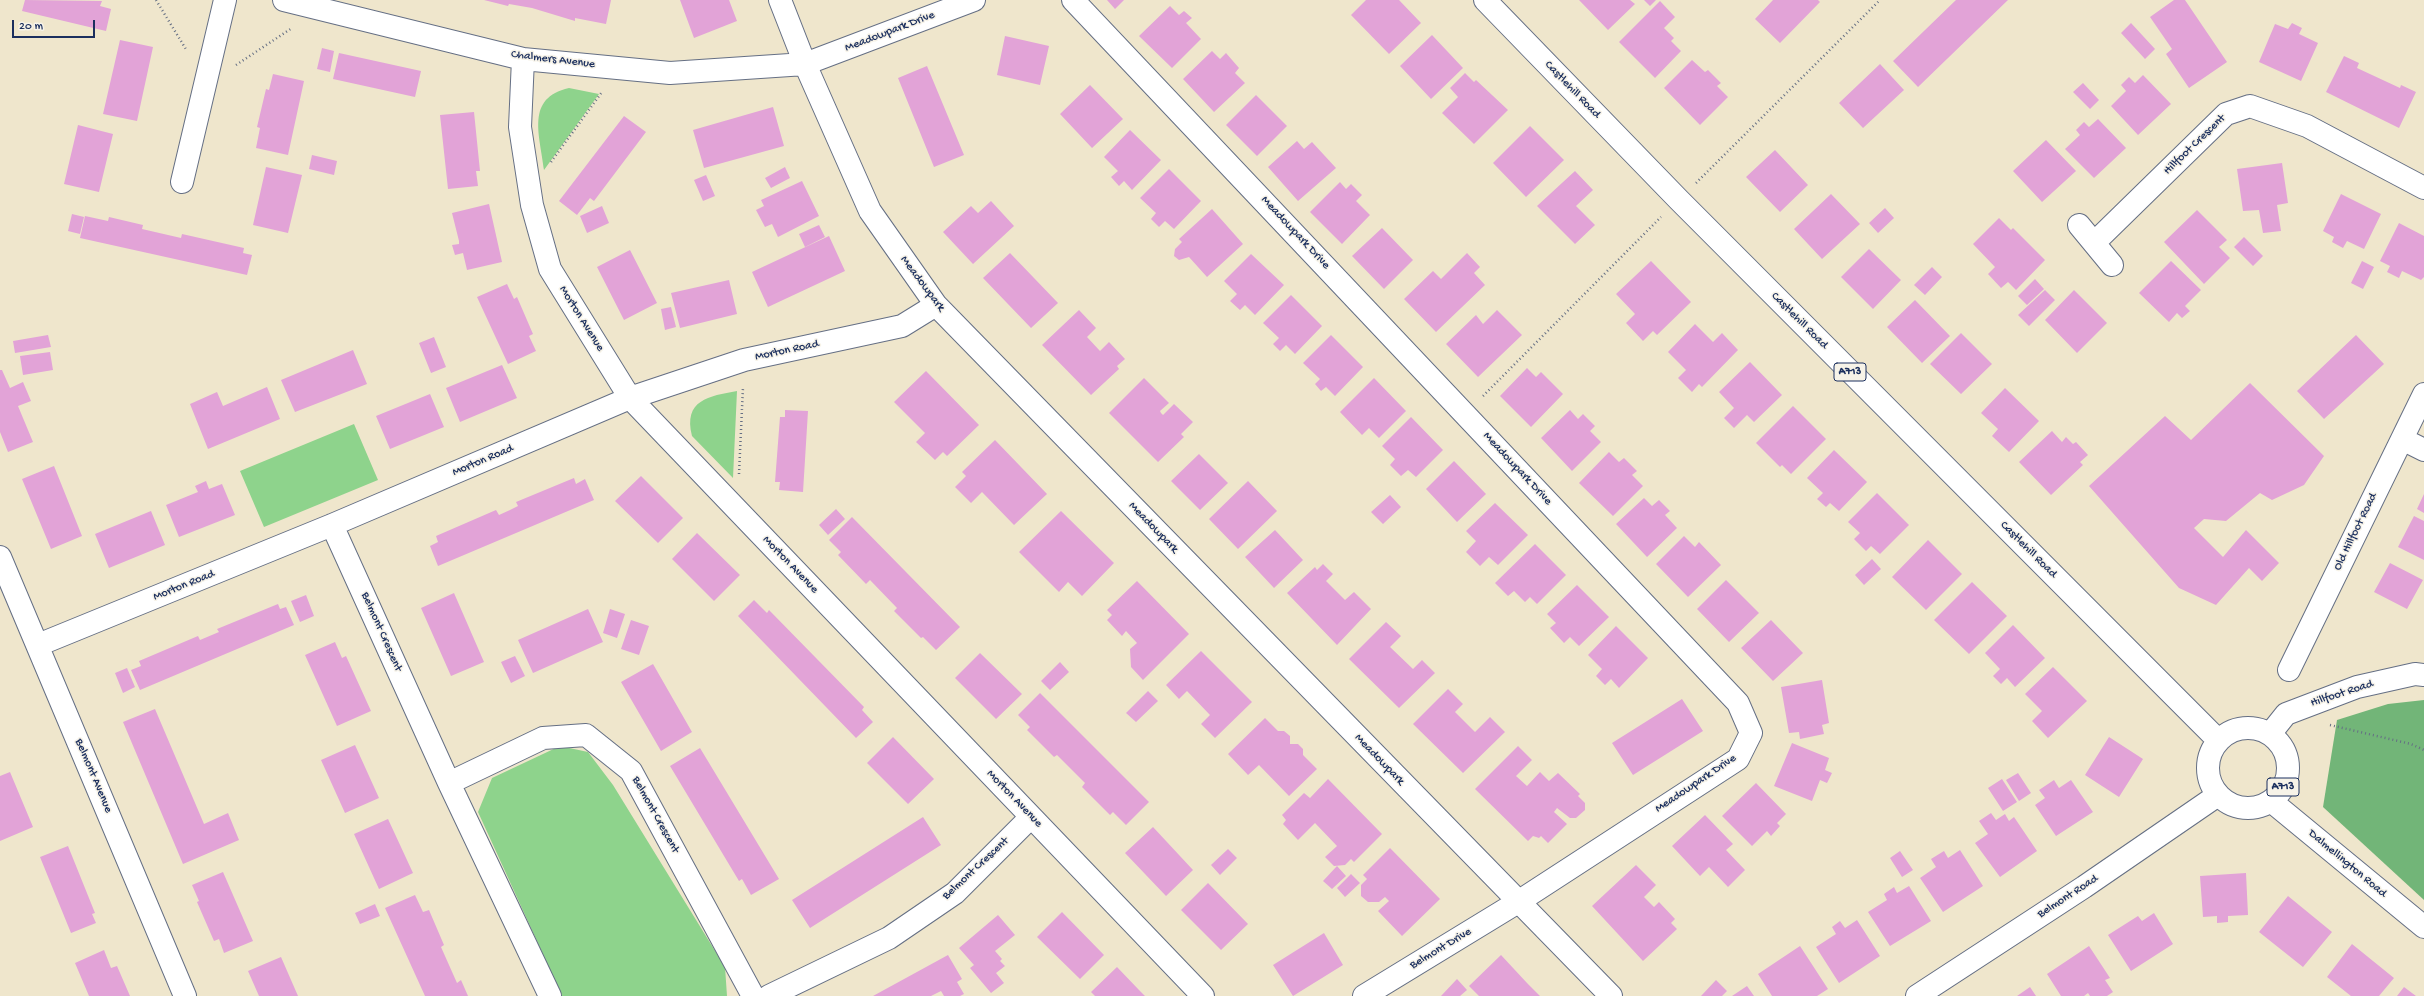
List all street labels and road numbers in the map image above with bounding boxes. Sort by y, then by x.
street label: Meadowpark Drive [843,8,937,56]
street label: Chalmers Avenue [510,48,596,72]
street label: Castlehill Road [1541,58,1603,122]
street label: Hillfoot Crescent [2161,112,2229,178]
street label: Meadowpark Drive [1257,193,1333,273]
street label: Meadowpark [896,253,948,315]
street label: Morton Avenue [555,284,607,354]
street label: Castlehill Road [1767,289,1831,353]
street label: Morton Road [754,337,820,365]
road number: A713 [1834,363,1866,381]
street label: Meadowpark Drive [1479,429,1555,509]
street label: Morton Road [450,442,516,480]
street label: Old Hillfoot Road [2331,491,2381,573]
street label: Meadowpark [1125,499,1181,557]
street label: Castlehill Road [1996,518,2060,582]
street label: Morton Avenue [759,533,821,597]
street label: Morton Road [151,567,217,605]
street label: Belmont Crescent [357,590,405,674]
street label: Hillfoot Road [2309,677,2375,711]
street label: Meadowpark [1351,731,1407,789]
street label: Belmont Avenue [71,737,115,815]
street label: Meadowpark Drive [1653,751,1739,817]
street label: Morton Avenue [983,767,1045,831]
street label: Belmont Crescent [628,774,682,856]
road number: A713 [2267,778,2299,796]
street label: Dalmellington Road [2305,827,2389,901]
street label: Belmont Crescent [940,835,1012,903]
street label: Belmont Road [2035,872,2101,922]
street label: Belmont Drive [1408,925,1474,973]

